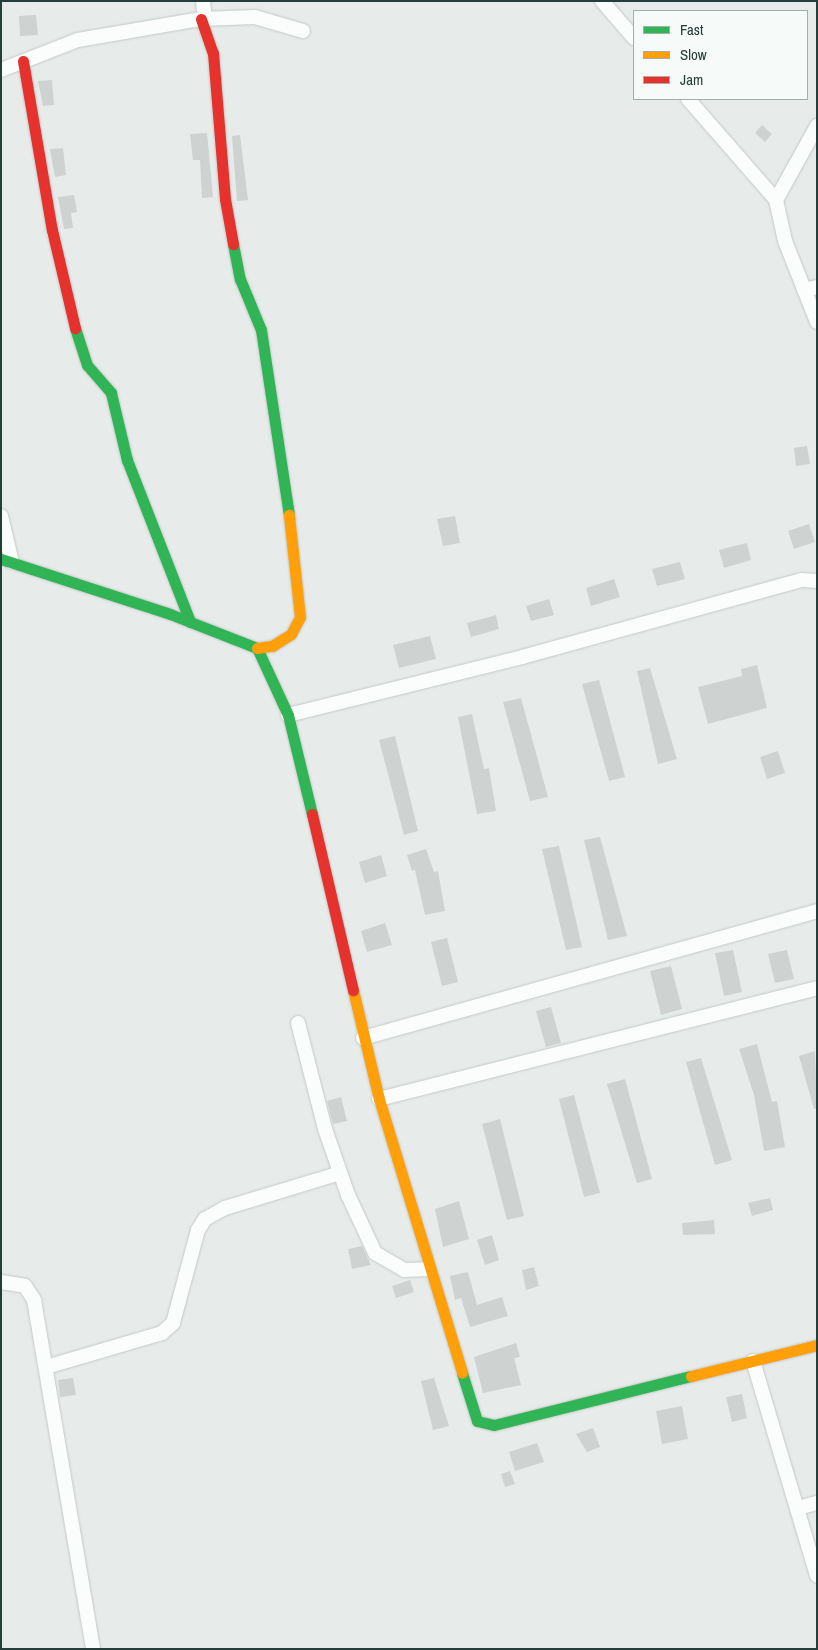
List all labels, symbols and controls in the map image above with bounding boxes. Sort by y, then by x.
legend [633,10,808,100]
text: Fast [680,19,703,40]
text: Slow [680,44,707,65]
text: Jam [680,69,703,90]

